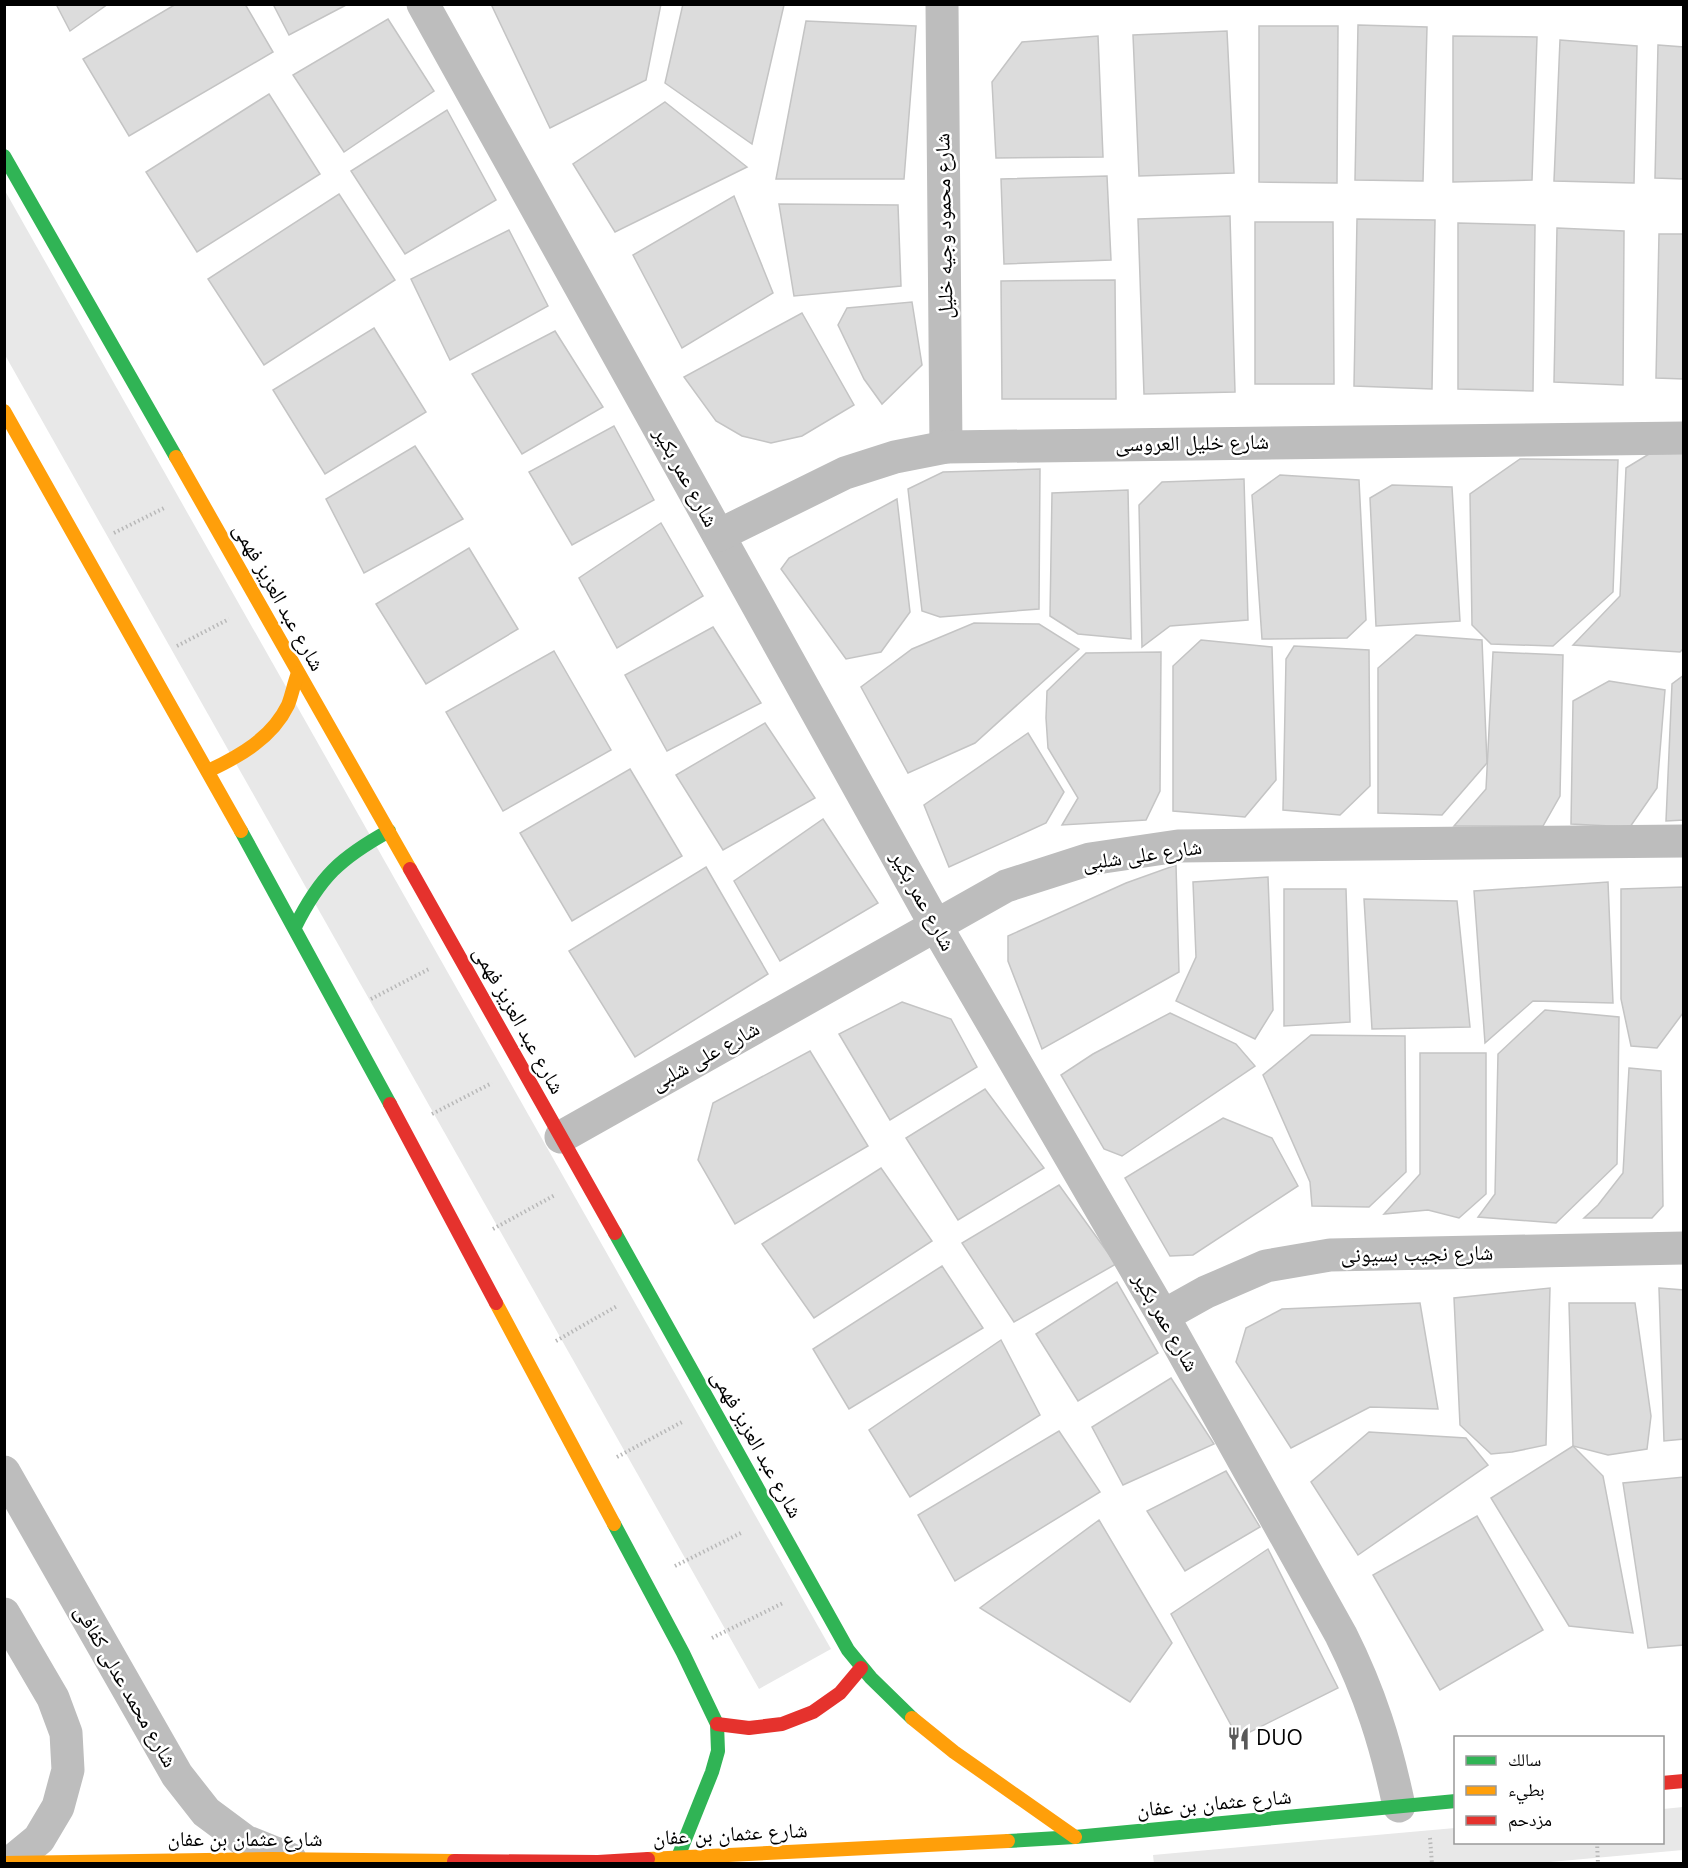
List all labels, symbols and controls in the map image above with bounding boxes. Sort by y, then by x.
street label: شارع محمود وجيه خليل [927,133,959,319]
street label: شارع عمر بكير [647,421,726,531]
street label: شارع خليل العروسى [1115,427,1269,457]
street label: شارع عبد العزيز فهمى [228,517,332,676]
street label: شارع على شلبى [1080,832,1203,876]
street label: شارع عمر بكير [884,845,963,955]
street label: شارع عبد العزيز فهمى [468,940,572,1099]
street label: شارع على شلبى [645,1014,764,1097]
street label: شارع نجيب بسيونى [1340,1238,1494,1268]
street label: شارع عمر بكير [1127,1266,1207,1376]
street label: شارع عبد العزيز فهمى [706,1364,810,1523]
street label: شارع محمد عدلى كفافى [69,1599,185,1772]
place label: DUO [1256,1723,1303,1751]
restaurant icon: DUO [1225,1725,1251,1751]
legend [1454,1736,1664,1844]
text: سالك [1508,1747,1541,1771]
text: بطيء [1508,1777,1545,1805]
street label: شارع عثمان بن عفان [1135,1781,1292,1823]
text: مزدحم [1508,1807,1552,1832]
street label: شارع عثمان بن عفان [652,1815,808,1851]
street label: شارع عثمان بن عفان [167,1824,323,1852]

